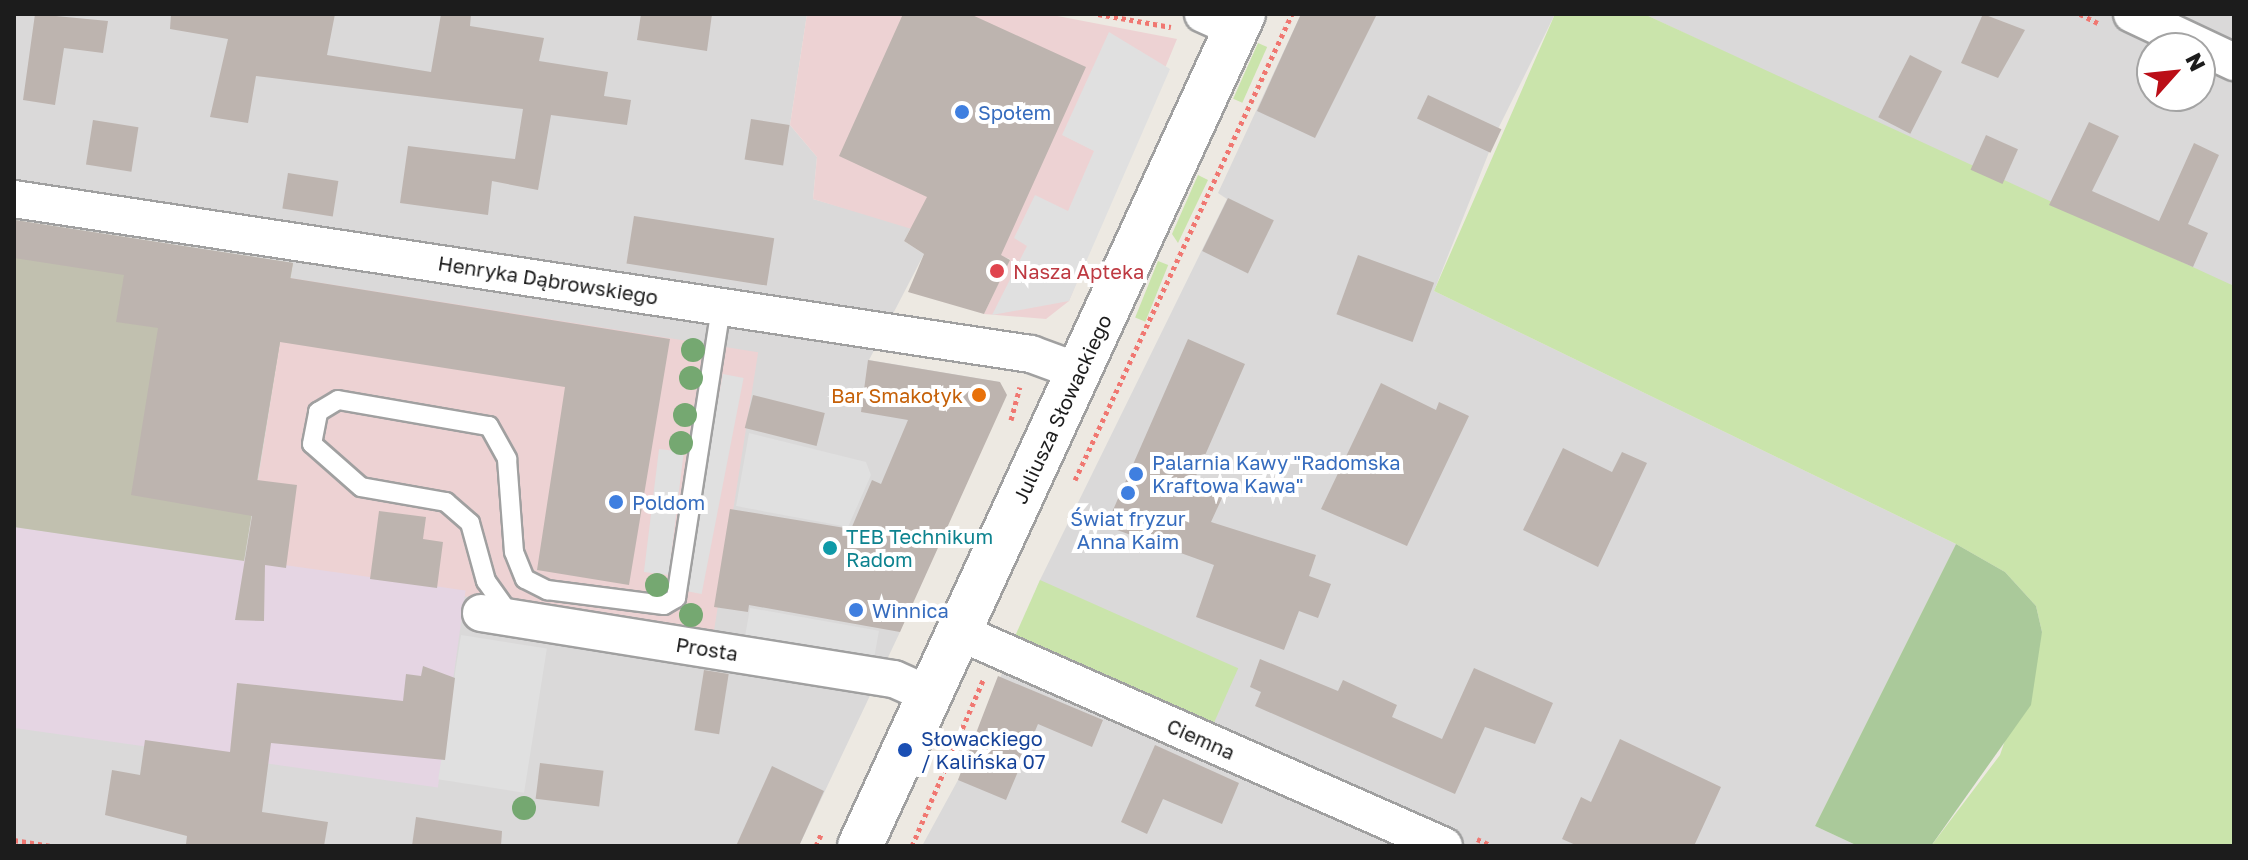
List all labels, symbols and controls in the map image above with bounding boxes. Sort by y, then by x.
north arrow [2136,32,2216,112]
text: N [2180,48,2212,75]
place label: Społem [978,100,1051,124]
marker: Społem [953,103,971,121]
street label: Henryka Dąbrowskiego [436,251,660,309]
place label: Nasza Apteka [1013,259,1144,283]
marker: Nasza Apteka [988,262,1006,280]
street label: Juliusza Słowackiego [1008,311,1116,507]
place label: Bar Smakołyk [831,383,963,407]
marker: Bar Smakołyk [970,386,988,404]
place label: Palarnia Kawy "Radomska Kraftowa Kawa" [1152,450,1401,497]
marker: Palarnia Kawy "Radomska Kraftowa Kawa" [1127,465,1145,483]
marker: Świat fryzur Anna Kaim [1119,484,1137,502]
place label: Poldom [632,490,705,514]
marker: Poldom [607,493,625,511]
place label: Świat fryzur Anna Kaim [1070,506,1186,553]
place label: TEB Technikum Radom [846,524,993,571]
marker: TEB Technikum Radom [821,539,839,557]
place label: Winnica [872,598,949,622]
marker: Winnica [847,601,865,619]
street label: Prosta [674,632,740,666]
street label: Ciemna [1163,713,1239,765]
place label: Słowackiego / Kalińska 07 [921,726,1046,773]
marker: Słowackiego / Kalińska 07 [896,741,914,759]

